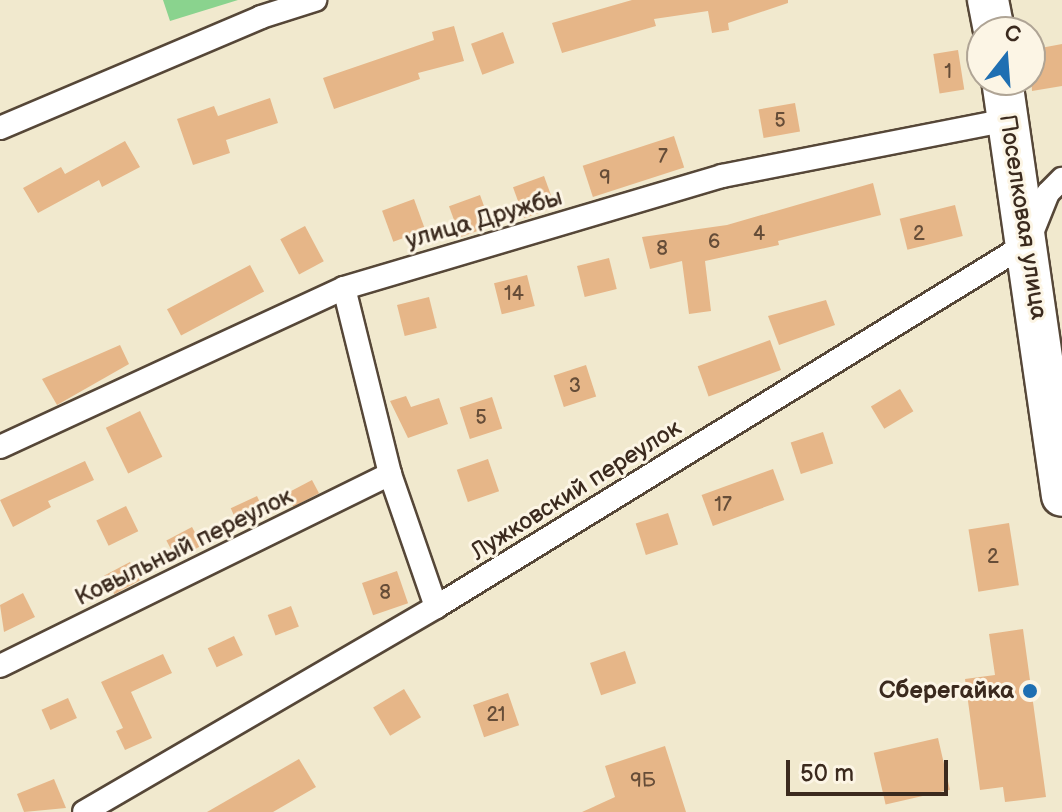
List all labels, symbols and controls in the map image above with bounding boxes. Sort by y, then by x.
north arrow [966,16,1046,96]
text: С [1001,19,1024,50]
house number: 1 [944,60,952,84]
house number: 5 [774,109,786,133]
street label: Поселковая улица [993,112,1053,322]
house number: 7 [658,145,668,169]
house number: 9 [599,166,611,190]
street label: улица Дружбы [402,183,566,255]
house number: 4 [753,222,765,246]
house number: 2 [913,222,925,246]
house number: 6 [708,230,720,254]
house number: 8 [656,237,668,261]
house number: 14 [504,282,524,306]
house number: 3 [569,374,581,398]
house number: 5 [475,406,487,430]
street label: Лужковский переулок [465,413,687,567]
street label: Ковыльный переулок [71,482,297,612]
house number: 17 [714,493,732,517]
house number: 2 [987,545,999,569]
house number: 8 [379,581,391,605]
place label: Сберегайка [879,677,1014,705]
marker: Сберегайка [1021,682,1039,700]
house number: 21 [486,703,506,727]
scale bar [790,744,952,794]
text: 50 m [800,759,854,788]
house number: 9Б [630,769,656,793]

